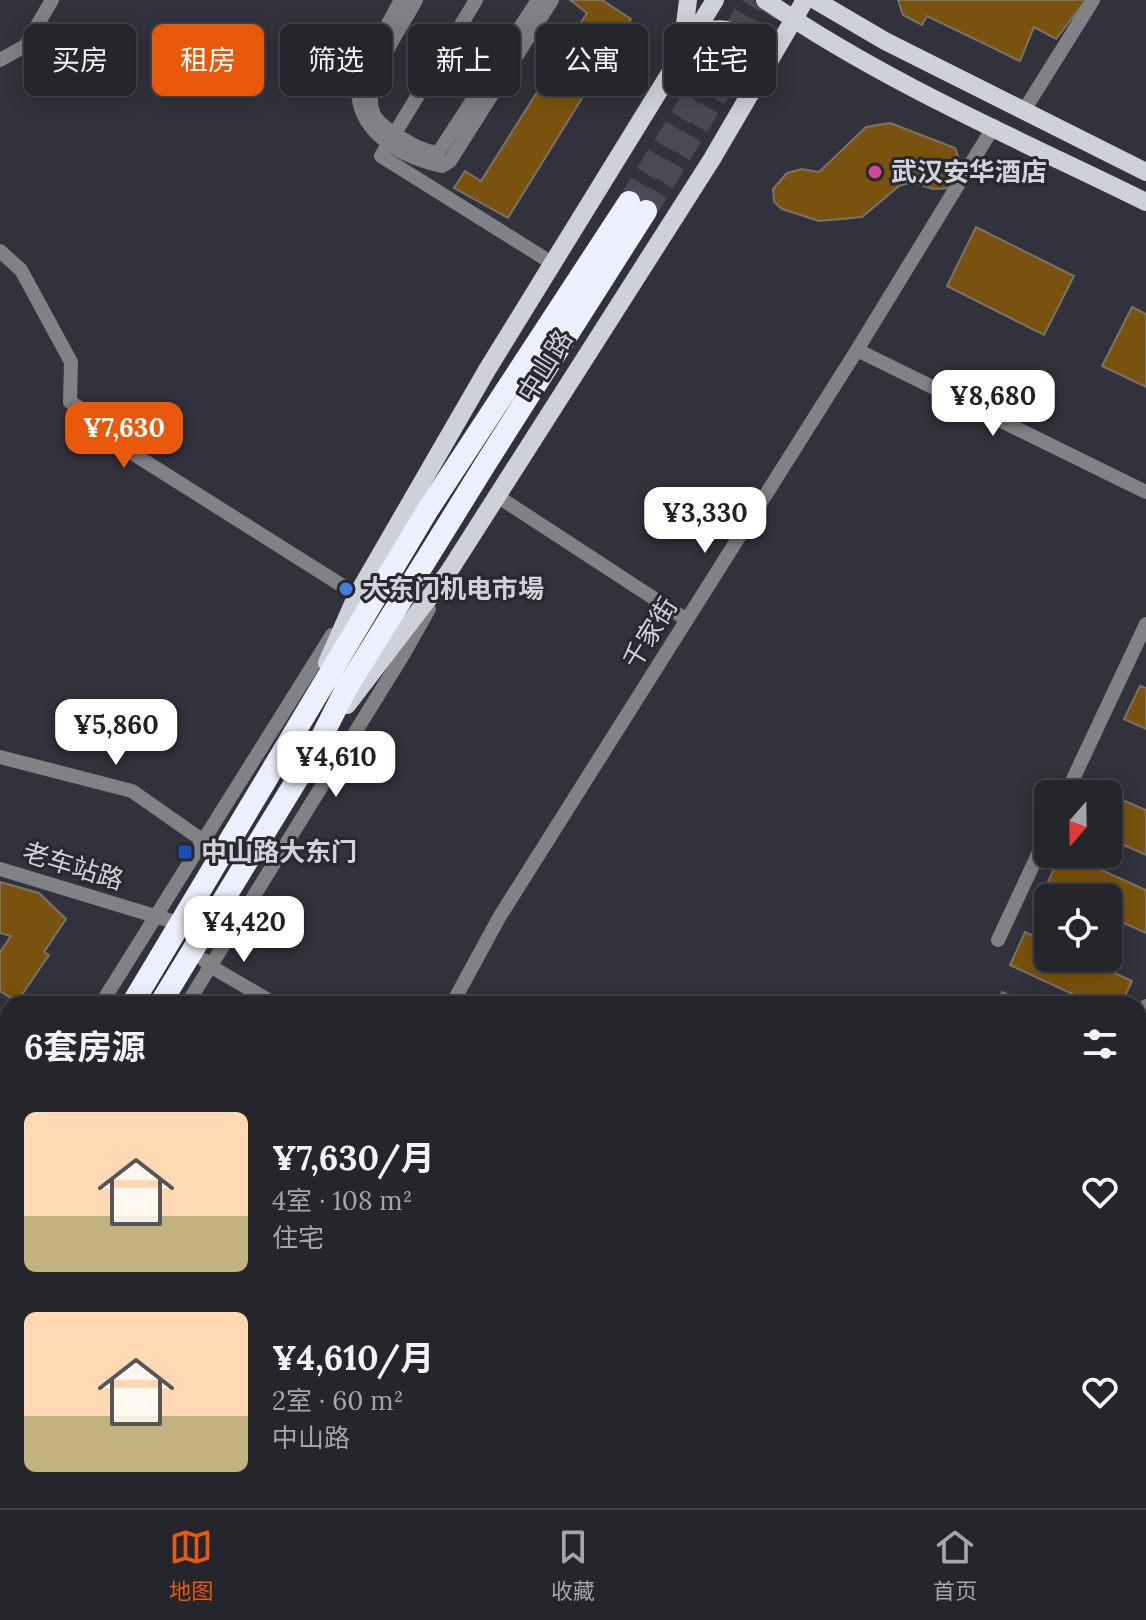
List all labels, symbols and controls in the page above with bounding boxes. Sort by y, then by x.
chip: 买房 [24,24,136,96]
chip: 租房 [152,24,264,96]
chip: 筛选 [280,24,392,96]
chip: 新上 [408,24,520,96]
chip: 公寓 [536,24,648,96]
chip: 住宅 [664,24,776,96]
place label: 武汉安华酒店 [891,155,1047,188]
marker: 武汉安华酒店 [866,163,884,181]
street label: 中山路 [510,324,579,408]
pin: ¥8,680 [928,370,1058,438]
text: ¥8,680 [950,379,1036,412]
pin: ¥7,630 [59,402,189,470]
text: ¥7,630 [83,411,165,444]
pin: ¥3,330 [640,487,770,555]
text: ¥3,330 [662,496,748,529]
place label: 大东门机电市場 [362,572,544,605]
marker: 大东门机电市場 [337,580,355,598]
street label: 千家街 [615,591,684,675]
pin: ¥5,860 [51,699,181,767]
text: ¥5,860 [73,708,159,741]
pin: ¥4,610 [271,731,401,799]
text: ¥4,610 [295,740,377,773]
north arrow [1034,780,1122,868]
map controls [1034,780,1122,972]
street label: 老车站路 [19,835,128,897]
place label: 中山路大东门 [201,835,357,868]
marker: 中山路大东门 [176,843,194,861]
button: locate [1034,884,1122,972]
pin: ¥4,420 [179,896,309,964]
text: ¥4,420 [202,905,286,938]
icon: filters [1078,1022,1122,1066]
text: 6套房源 [24,1025,146,1068]
text: ¥7,630/月 [272,1136,435,1179]
icon: home [88,1144,184,1240]
icon: heart [1078,1170,1122,1214]
text: 4室 · 108 m² [272,1184,413,1217]
text: 住宅 [272,1221,324,1254]
text: ¥4,610/月 [272,1336,434,1379]
icon: home [88,1344,184,1440]
icon: heart [1078,1370,1122,1414]
text: 2室 · 60 m² [272,1384,403,1417]
text: 中山路 [272,1421,350,1454]
tab: 地图 [169,1525,213,1605]
tab: 收藏 [551,1525,595,1605]
tab: 首页 [933,1525,977,1605]

